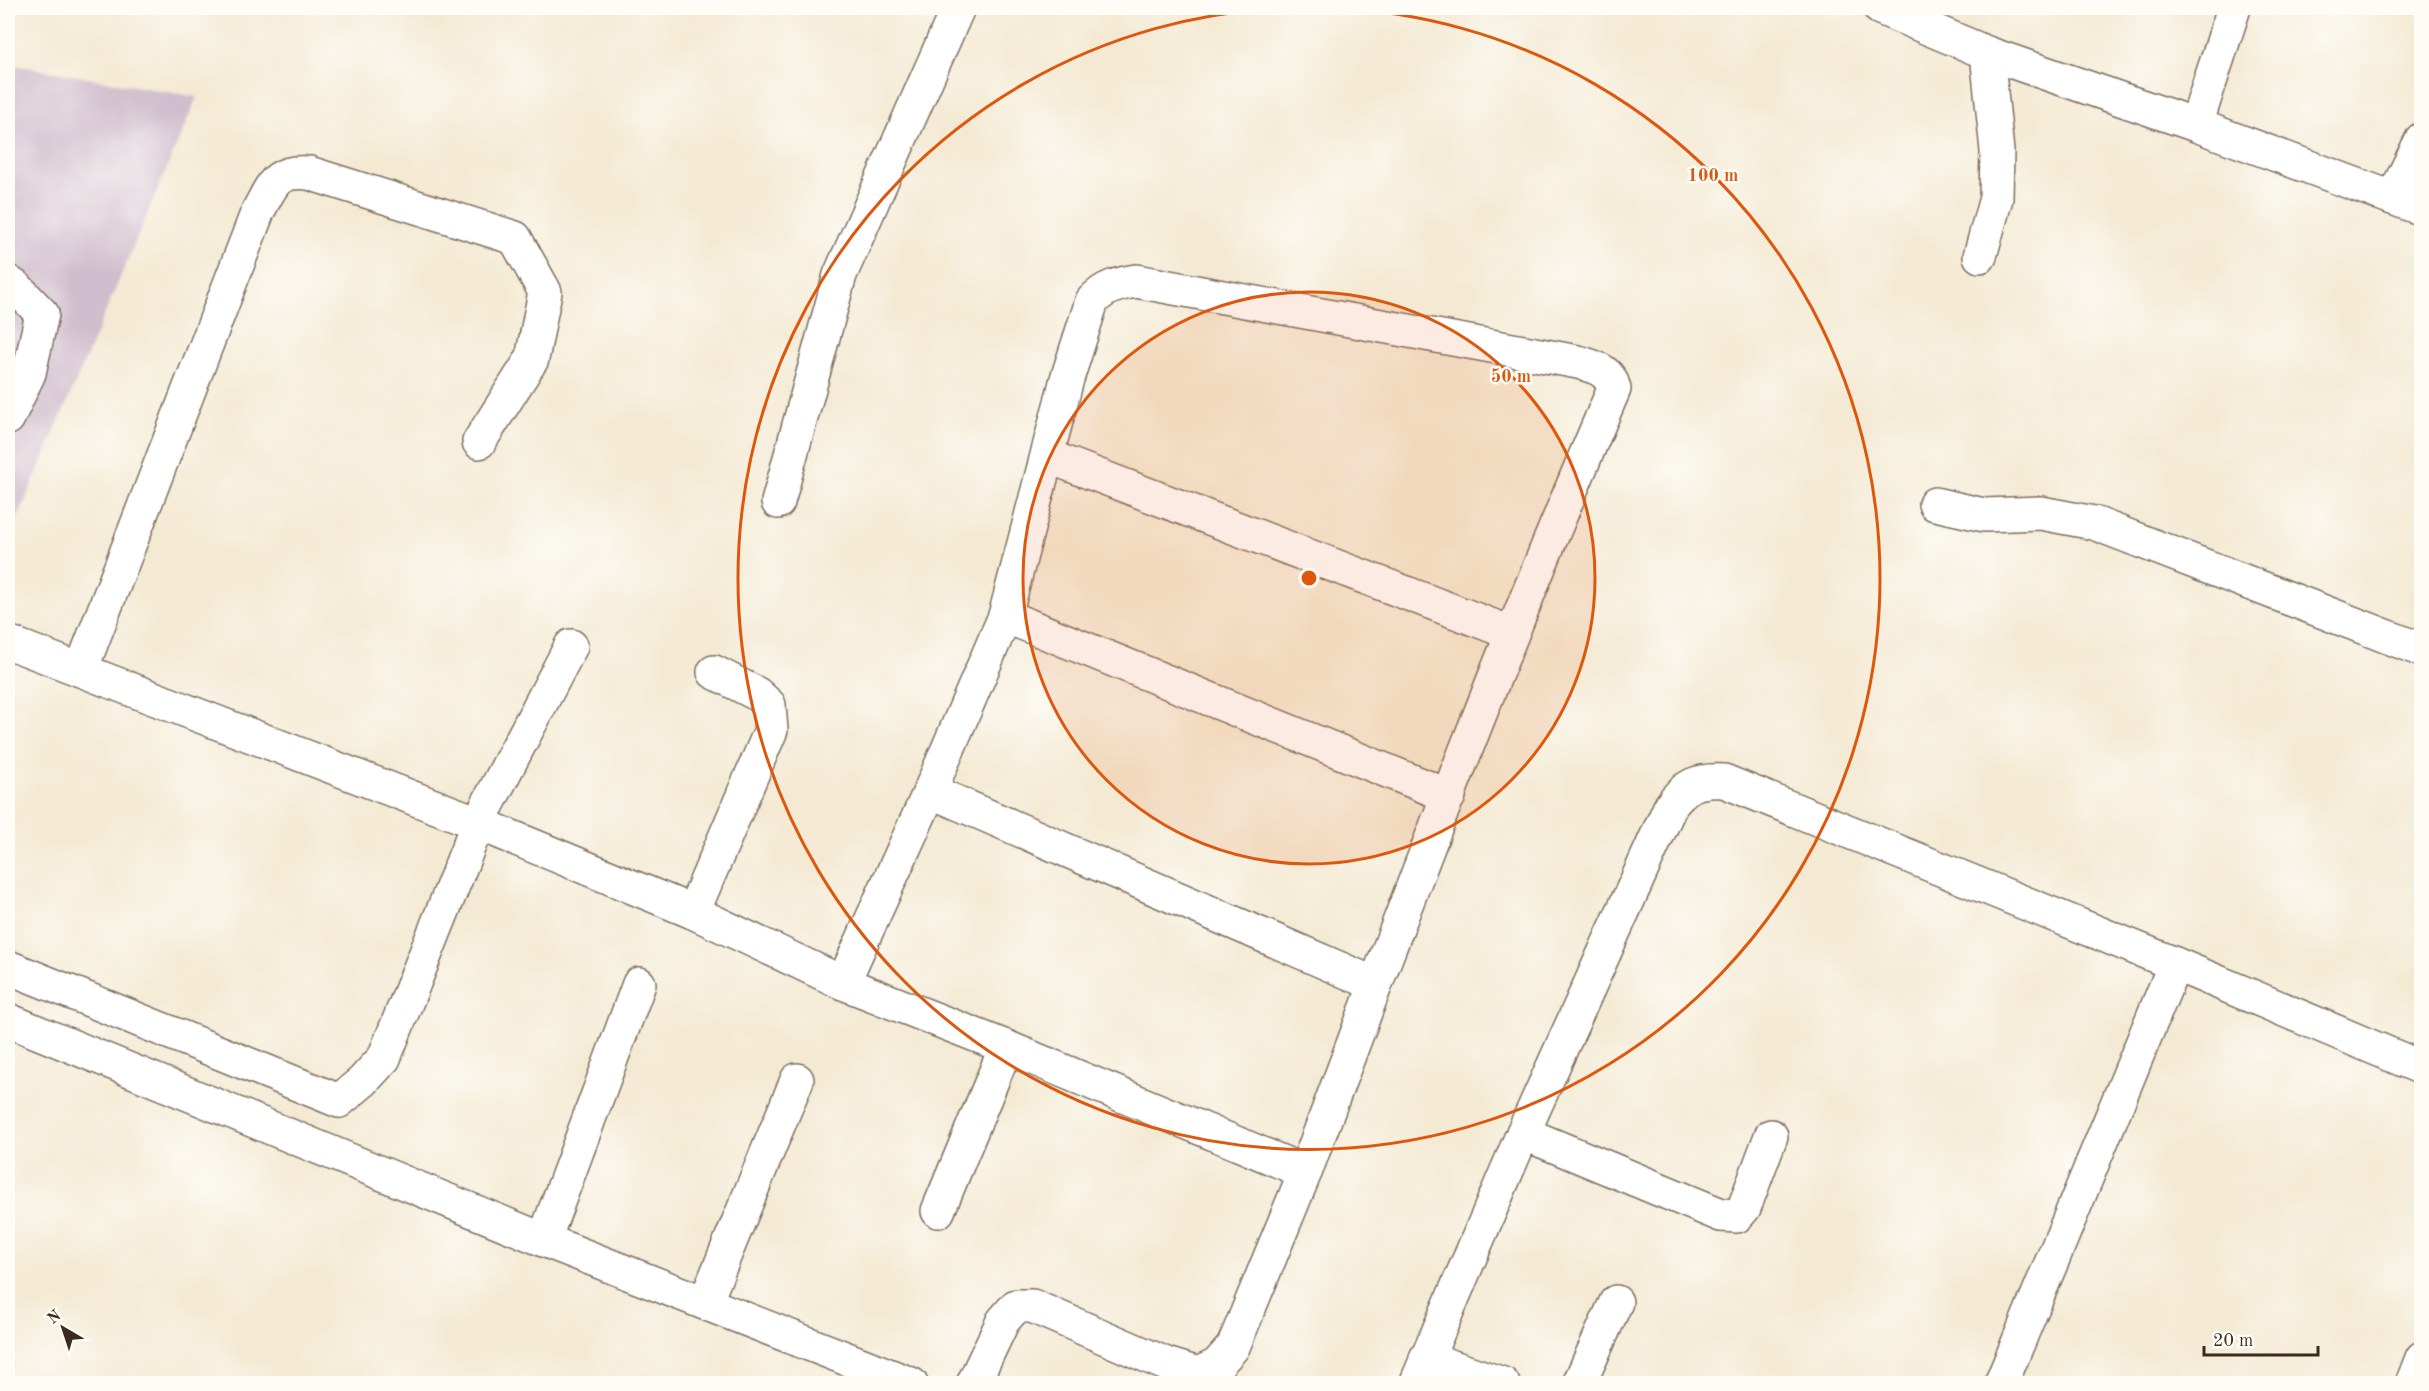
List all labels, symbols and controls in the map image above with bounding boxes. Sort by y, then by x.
text: 100 m [1688,167,1738,185]
text: 50 m [1491,368,1531,386]
centre of rings [1299,568,1319,588]
north arrow [33,1298,93,1358]
text: N [45,1307,65,1328]
scale bar [2204,1319,2318,1357]
text: 20 m [2213,1332,2253,1350]

